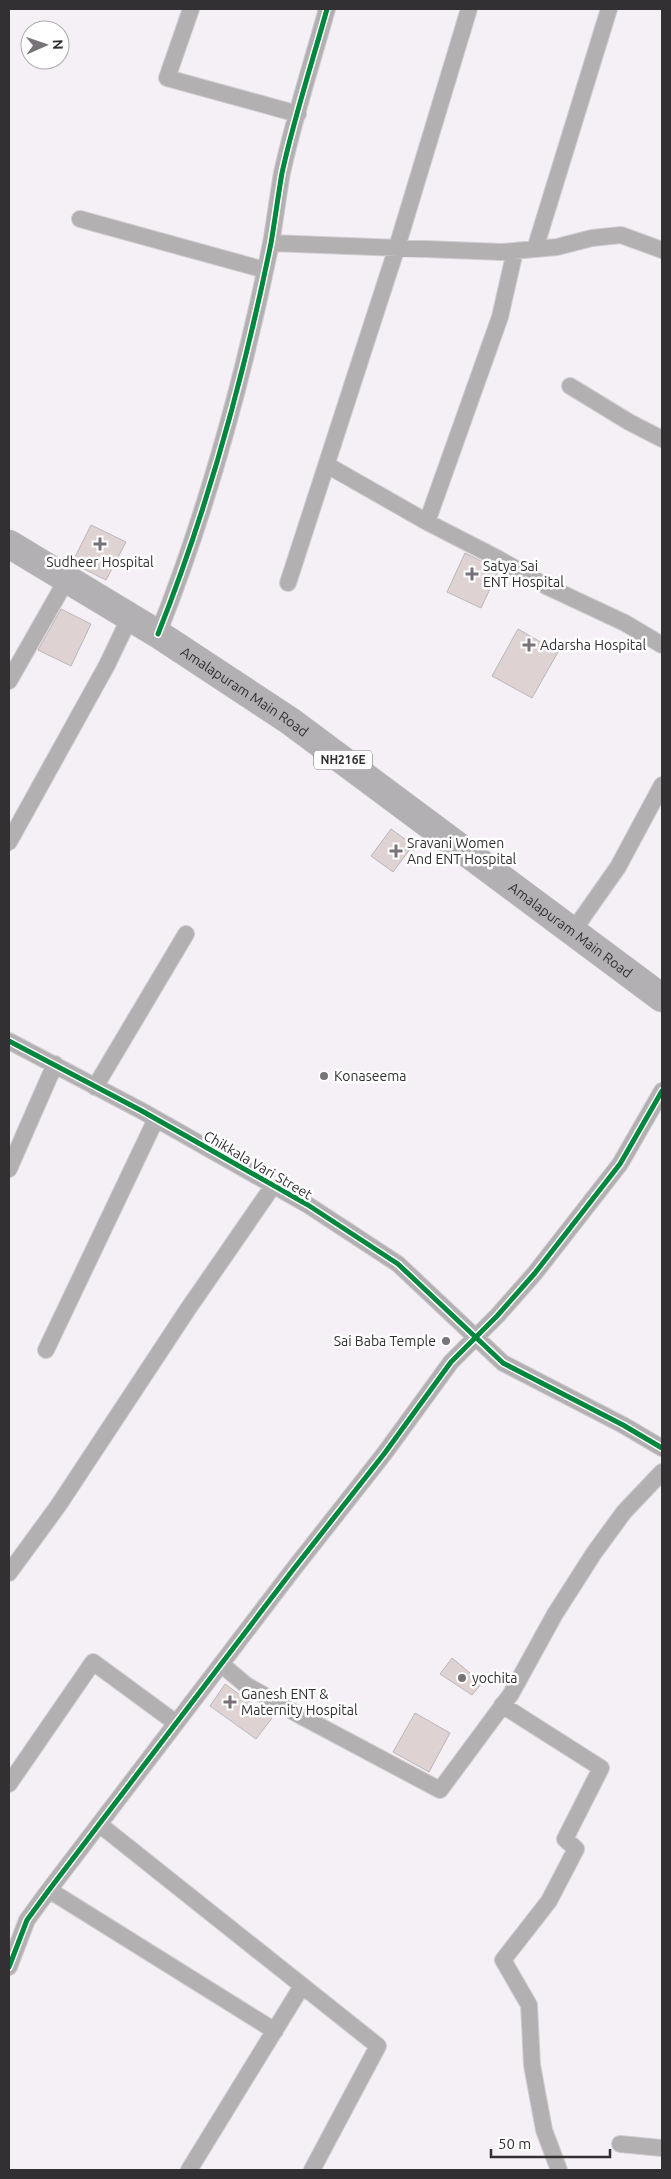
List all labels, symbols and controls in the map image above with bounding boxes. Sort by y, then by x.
north arrow [20,20,70,70]
text: N [50,39,66,50]
marker: Sudheer Hospital [93,537,107,551]
place label: Sudheer Hospital [46,554,154,570]
place label: Satya Sai ENT Hospital [483,558,564,590]
marker: Satya Sai ENT Hospital [465,567,479,581]
place label: Adarsha Hospital [540,637,647,653]
marker: Adarsha Hospital [522,638,536,652]
street label: Amalapuram Main Road [178,643,311,740]
road number: NH216E [314,750,372,770]
place label: Sravani Women And ENT Hospital [407,835,517,867]
marker: Sravani Women And ENT Hospital [389,844,403,858]
street label: Amalapuram Main Road [506,879,635,981]
place label: Konaseema [334,1068,407,1084]
marker: Konaseema [318,1070,330,1082]
street label: Chikkala Vari Street [201,1128,315,1203]
place label: Sai Baba Temple [334,1333,436,1349]
marker: Sai Baba Temple [440,1335,452,1347]
place label: yochita [472,1670,518,1686]
marker: yochita [456,1672,468,1684]
place label: Ganesh ENT & Maternity Hospital [241,1686,358,1718]
marker: Ganesh ENT & Maternity Hospital [223,1695,237,1709]
scale bar [491,2126,610,2158]
text: 50 m [498,2135,531,2152]

